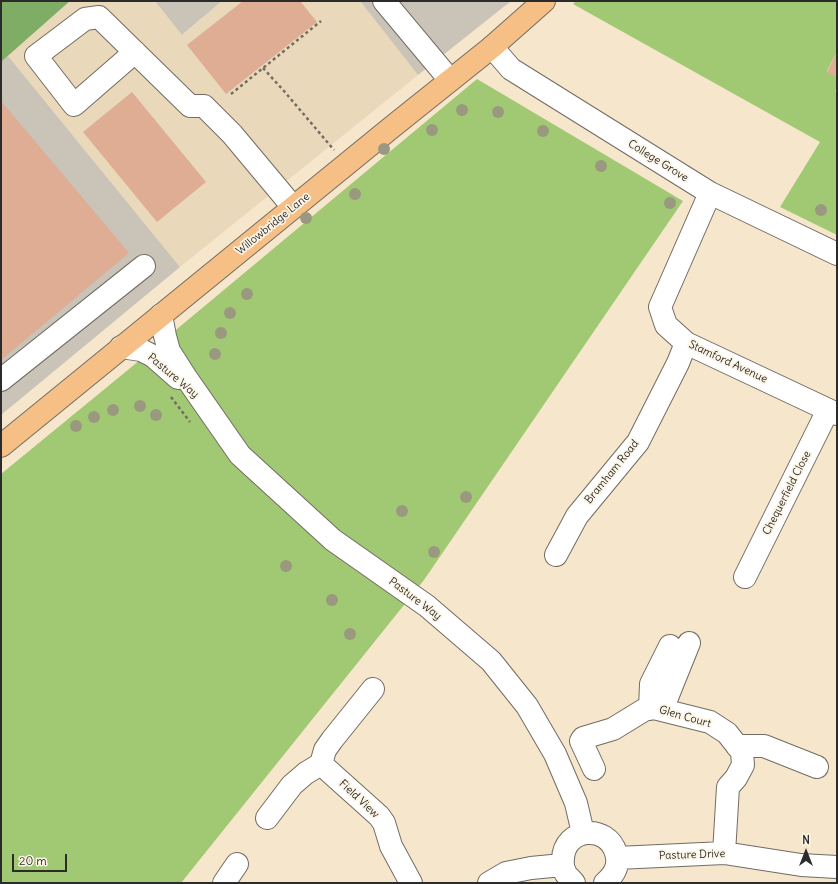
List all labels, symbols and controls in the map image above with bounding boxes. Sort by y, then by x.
street label: College Grove [625,137,691,185]
street label: Willowbridge Lane [234,190,312,258]
street label: Stamford Avenue [686,338,770,386]
street label: Pasture Way [145,351,201,401]
street label: Bramham Road [582,437,642,507]
street label: Chequerfield Close [760,449,814,537]
street label: Pasture Way [386,575,444,623]
street label: Glen Court [658,703,712,731]
street label: Field View [336,777,382,821]
north arrow [786,832,826,872]
text: N [802,833,810,847]
scale bar [14,846,69,872]
street label: Pasture Drive [659,847,725,863]
text: 20 m [19,853,47,868]

